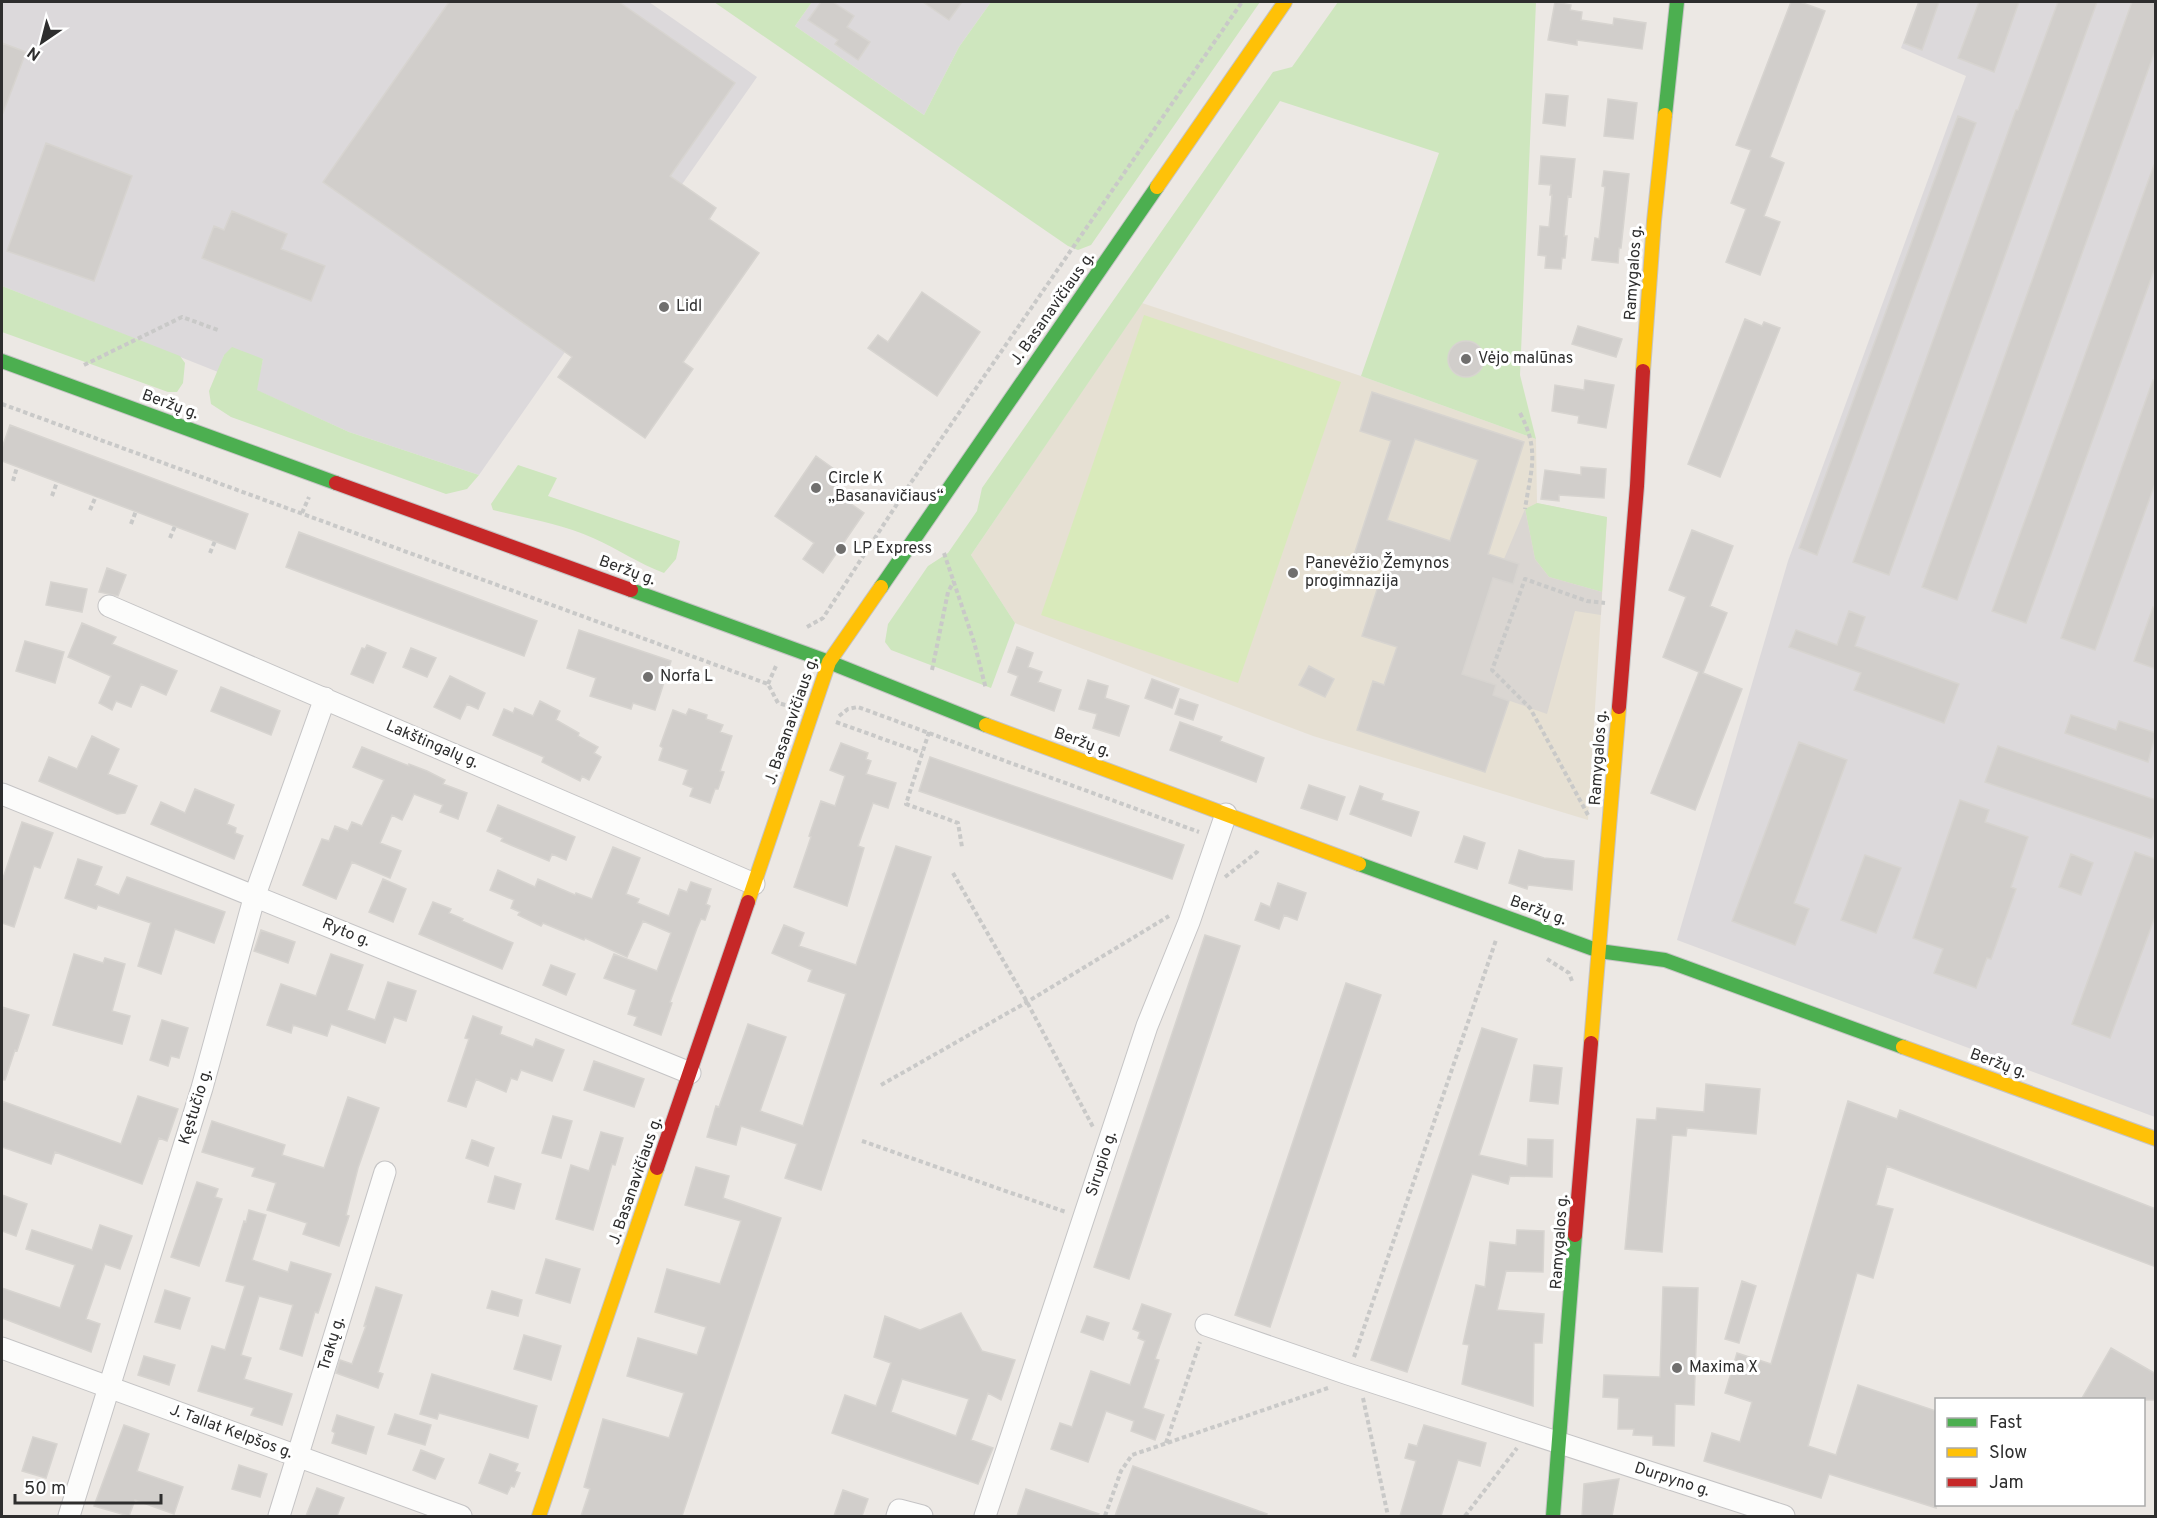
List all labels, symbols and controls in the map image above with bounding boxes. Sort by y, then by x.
north arrow [12,12,72,72]
text: N [24,41,45,64]
street label: Ramygalos g. [1621,225,1647,321]
street label: J. Basanavičiaus g. [1006,249,1100,369]
place label: Lidl [676,297,702,317]
marker: Lidl [657,300,671,314]
place label: Vėjo malūnas [1478,349,1573,369]
marker: Vėjo malūnas [1459,352,1473,366]
street label: Beržų g. [139,386,201,424]
place label: Circle K „Basanavičiaus“ [828,469,944,507]
marker: Circle K „Basanavičiaus“ [809,481,823,495]
place label: LP Express [853,539,932,559]
marker: LP Express [834,542,848,556]
street label: Beržų g. [596,552,658,590]
place label: Panevėžio Žemynos progimnazija [1305,552,1449,592]
marker: Panevėžio Žemynos progimnazija [1286,566,1300,580]
street label: J. Basanavičiaus g. [761,655,823,787]
place label: Norfa L [660,667,713,687]
marker: Norfa L [641,670,655,684]
street label: Ramygalos g. [1586,710,1612,806]
street label: Lakštingalų g. [383,716,481,774]
street label: Beržų g. [1051,724,1113,762]
street label: Beržų g. [1507,892,1569,930]
street label: Ryto g. [319,914,373,952]
street label: Beržų g. [1967,1045,2029,1083]
street label: Kęstučio g. [175,1067,217,1147]
street label: J. Basanavičiaus g. [605,1115,667,1247]
street label: Sirupio g. [1082,1129,1122,1199]
street label: Ramygalos g. [1547,1194,1573,1290]
street label: Trakų g. [314,1314,350,1374]
place label: Maxima X [1689,1358,1758,1378]
marker: Maxima X [1670,1361,1684,1375]
legend [1935,1398,2145,1506]
street label: J. Tallat Kelpšos g. [167,1400,295,1464]
text: Fast [1989,1412,2022,1435]
text: Slow [1989,1442,2027,1465]
street label: Durpyno g. [1632,1458,1712,1502]
scale bar [15,1467,160,1505]
text: Jam [1989,1472,2024,1495]
text: 50 m [24,1478,66,1501]

